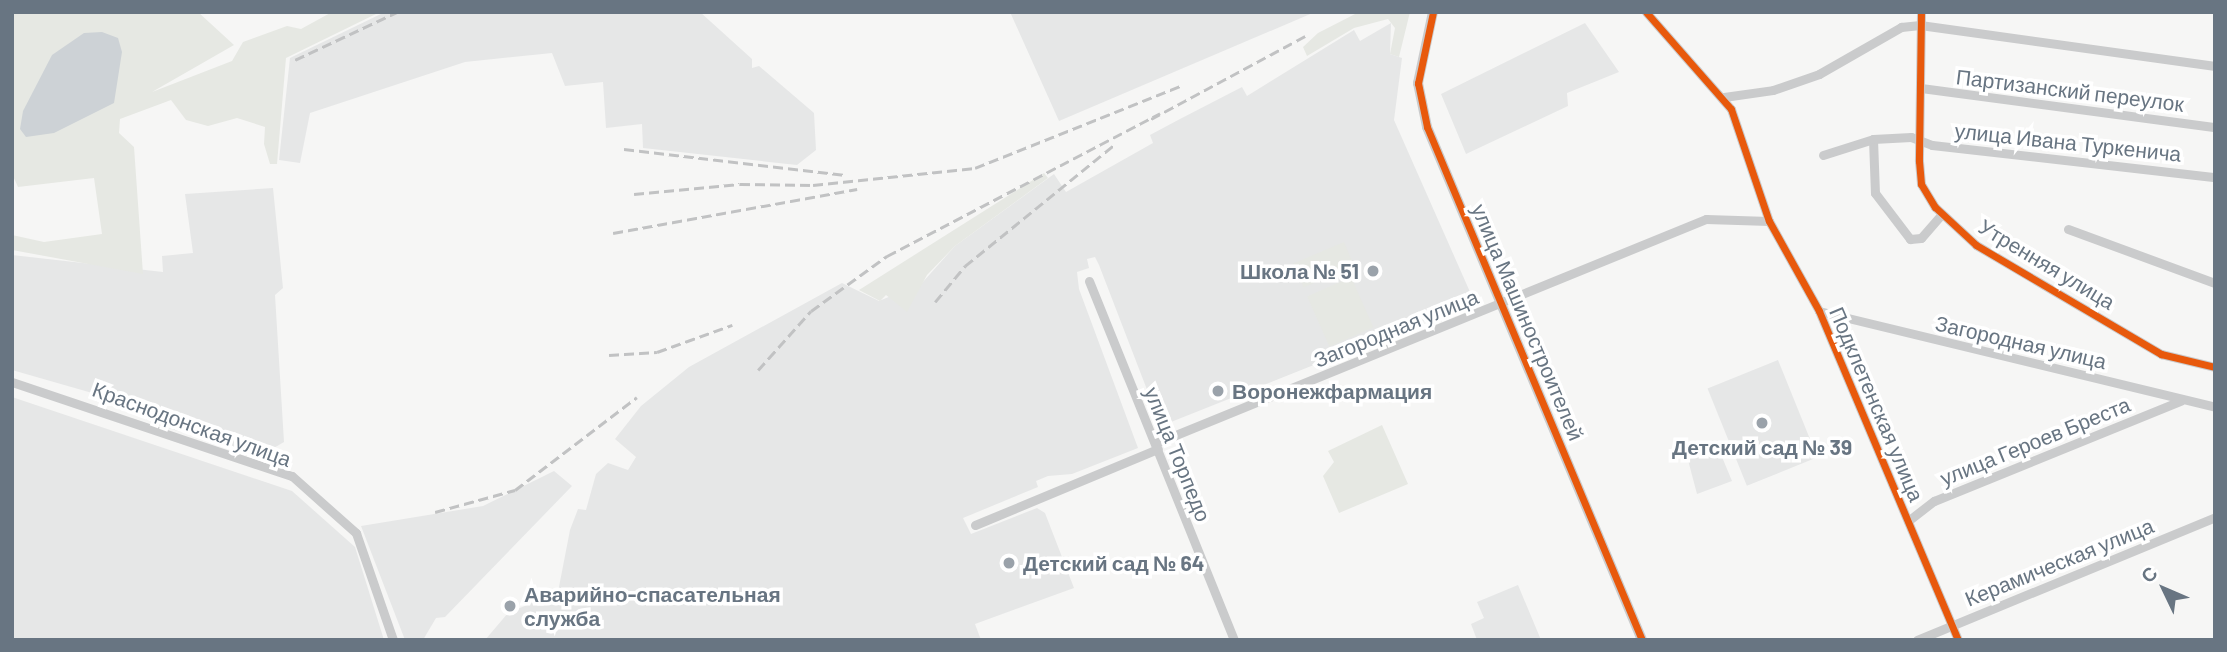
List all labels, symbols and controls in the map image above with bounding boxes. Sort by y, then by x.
street label: Партизанский переулок [1955,64,2185,116]
street label: улица Ивана Туркенича [1953,118,2183,166]
street label: улица Машиностроителей [1467,200,1589,444]
street label: Утренняя улица [1974,213,2120,315]
place label: Школа № 51 [1240,258,1359,284]
marker: Школа № 51 [1365,263,1381,279]
street label: Загородная улица [1310,284,1482,372]
street label: Подклетенская улица [1825,303,1929,505]
street label: Загородная улица [1933,310,2109,374]
street label: Краснодонская улица [89,376,295,472]
place label: Воронежфармация [1232,378,1432,404]
street label: улица Торпедо [1140,383,1216,525]
marker: Воронежфармация [1210,383,1226,399]
street label: улица Героев Бреста [1936,391,2134,491]
marker: Детский сад № 39 [1754,415,1770,431]
place label: Детский сад № 39 [1672,434,1852,460]
street label: Керамическая улица [1961,513,2157,611]
place label: Детский сад № 64 [1023,550,1205,576]
north arrow [2129,554,2199,624]
marker: Детский сад № 64 [1001,555,1017,571]
text: С [2135,561,2162,587]
place label: Аварийно-спасательная служба [524,581,781,631]
marker: Аварийно-спасательная служба [502,598,518,614]

